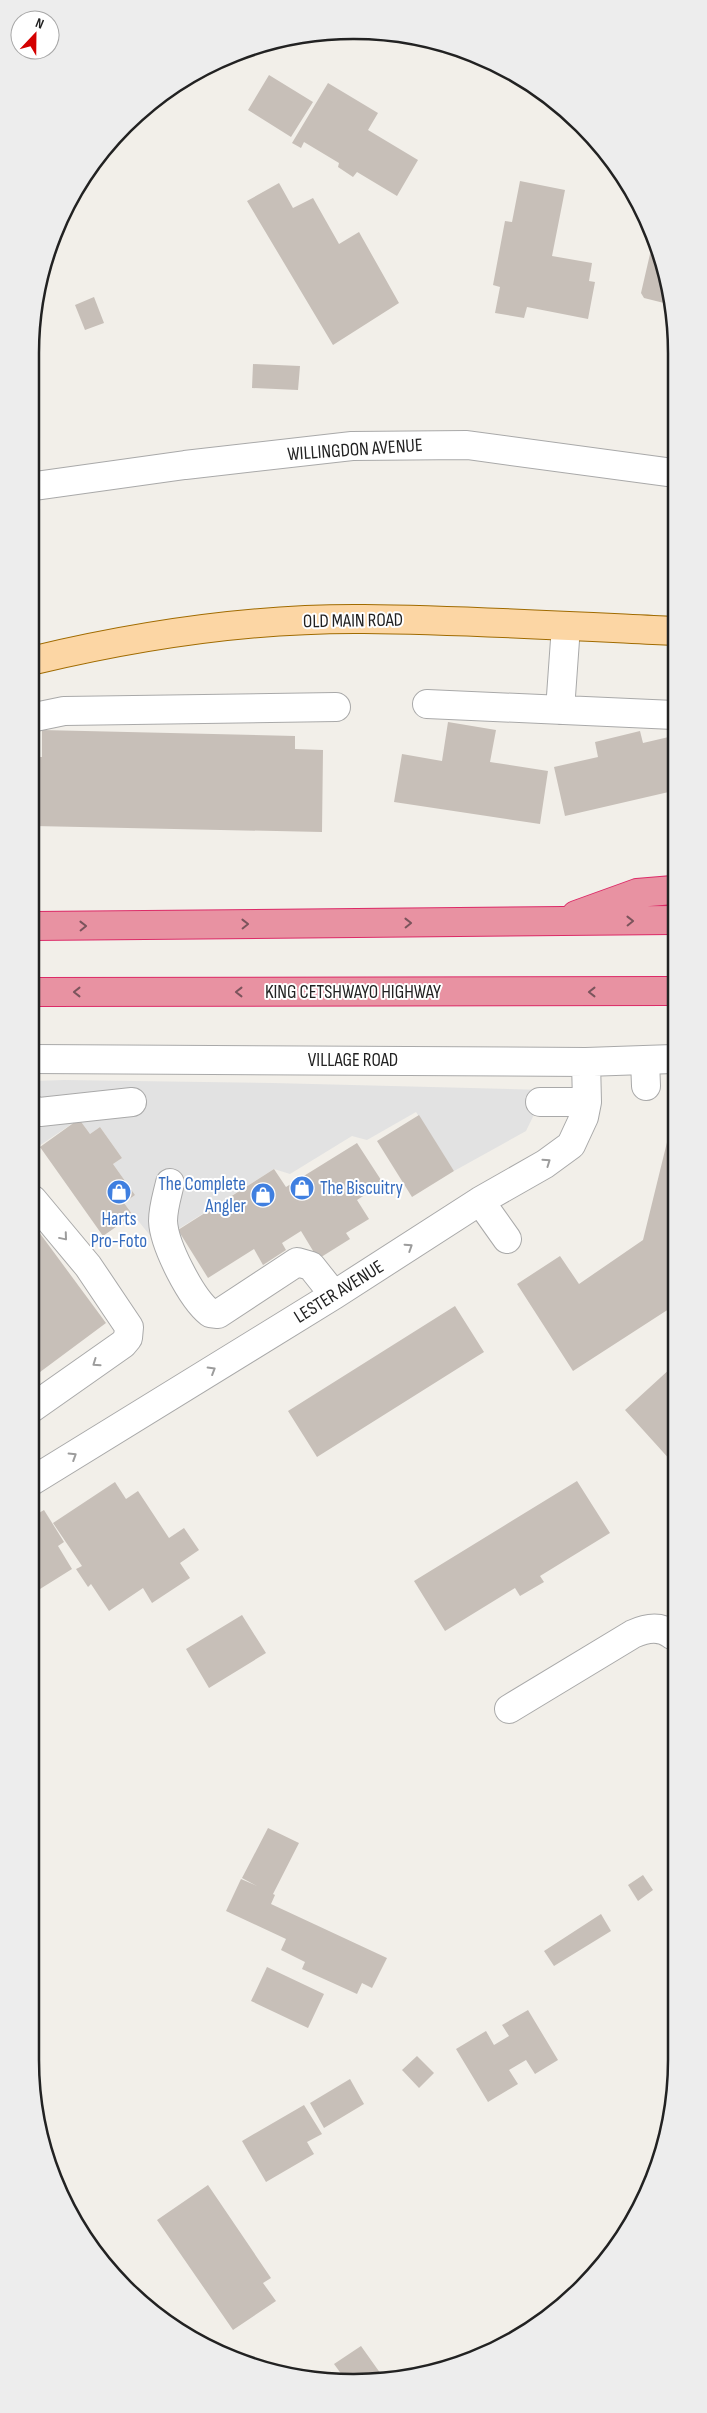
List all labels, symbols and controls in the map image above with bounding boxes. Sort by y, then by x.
north arrow [10,10,60,60]
text: N [33,14,46,33]
street label: WILLINGDON AVENUE [287,434,423,466]
street label: OLD MAIN ROAD [303,609,403,633]
one-way arrow [626,915,634,926]
one-way arrow [404,918,412,928]
one-way arrow [242,919,249,929]
one-way arrow [79,921,87,931]
street label: KING CETSHWAYO HIGHWAY [265,981,441,1004]
one-way arrow [72,987,80,997]
one-way arrow [235,987,242,997]
one-way arrow [588,987,596,997]
street label: VILLAGE ROAD [308,1049,398,1072]
one-way arrow [541,1159,551,1168]
place label: The Complete Angler [158,1173,247,1218]
shop icon: The Biscuitry [289,1175,315,1201]
place label: The Biscuitry [320,1177,404,1200]
shop icon: Harts Pro-Foto [106,1179,132,1205]
shop icon: The Complete Angler [250,1182,276,1208]
place label: Harts Pro-Foto [91,1208,147,1253]
one-way arrow [59,1232,68,1241]
one-way arrow [403,1244,412,1253]
street label: LESTER AVENUE [290,1255,388,1329]
one-way arrow [93,1357,102,1366]
one-way arrow [206,1367,215,1377]
one-way arrow [68,1452,77,1462]

